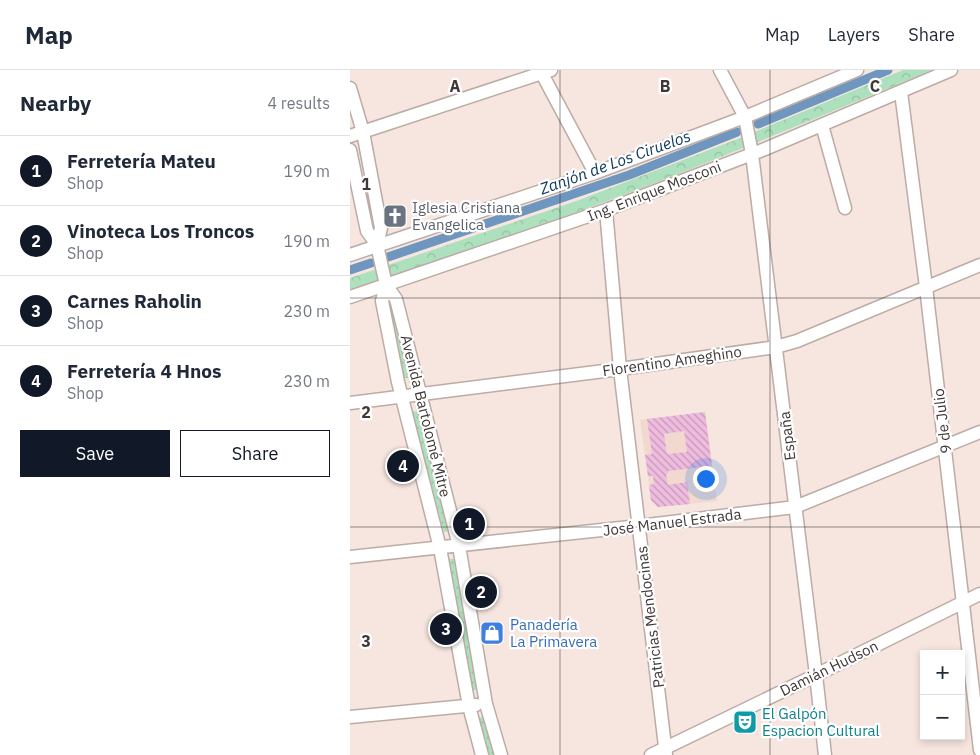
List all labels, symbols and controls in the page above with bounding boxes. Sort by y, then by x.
text: Map [25,19,73,51]
text: Map [765,23,800,46]
text: Layers [828,23,880,46]
text: Share [908,23,955,46]
text: A [450,76,461,96]
text: B [660,76,671,96]
text: C [870,76,880,96]
text: Nearby [20,89,91,117]
text: 4 results [267,93,330,113]
water label: Zanjón de Los Ciruelos [536,125,693,199]
text: Ferretería Mateu [67,149,216,173]
street label: Ing. Enrique Mosconi [584,157,724,225]
text: 1 [31,161,41,181]
text: 190 m [283,161,330,181]
text: Shop [67,173,104,193]
text: 1 [361,174,371,194]
place label: Iglesia Cristiana Evangelica [412,198,520,234]
church icon: Iglesia Cristiana Evangelica [382,203,408,229]
text: Vinoteca Los Troncos [67,219,254,243]
text: 2 [31,231,41,251]
text: 190 m [283,231,330,251]
text: Shop [67,243,104,263]
text: Carnes Raholin [67,289,202,313]
text: 3 [31,301,41,321]
text: 230 m [283,301,330,321]
text: Shop [67,313,104,333]
street label: Avenida Bartolomé Mitre [397,333,455,499]
street label: Florentino Ameghino [601,342,743,380]
text: Ferretería 4 Hnos [67,359,222,383]
text: 4 [31,371,41,391]
text: 230 m [283,371,330,391]
text: Shop [67,383,104,403]
street label: 9 de Julio [929,387,955,455]
text: 2 [361,402,371,422]
street label: España [775,410,799,462]
button: Save [20,430,170,477]
button: Share [180,430,330,477]
pin: 4 [387,447,419,485]
your location [693,466,719,492]
street label: José Manuel Estrada [602,504,742,540]
pin: 1 [453,505,485,543]
street label: Patricias Mendocinas [632,545,668,689]
pin: 2 [465,573,497,611]
pin: 3 [430,610,462,648]
place label: Panadería La Primavera [510,615,597,651]
shop icon: Panadería La Primavera [479,620,505,646]
text: 3 [361,631,371,651]
street label: Damián Hudson [777,636,881,700]
map controls [920,650,965,740]
button: + [920,650,965,695]
button: − [920,695,965,740]
place label: El Galpón Espacion Cultural [762,704,880,740]
theatre icon: El Galpón Espacion Cultural [732,709,758,735]

